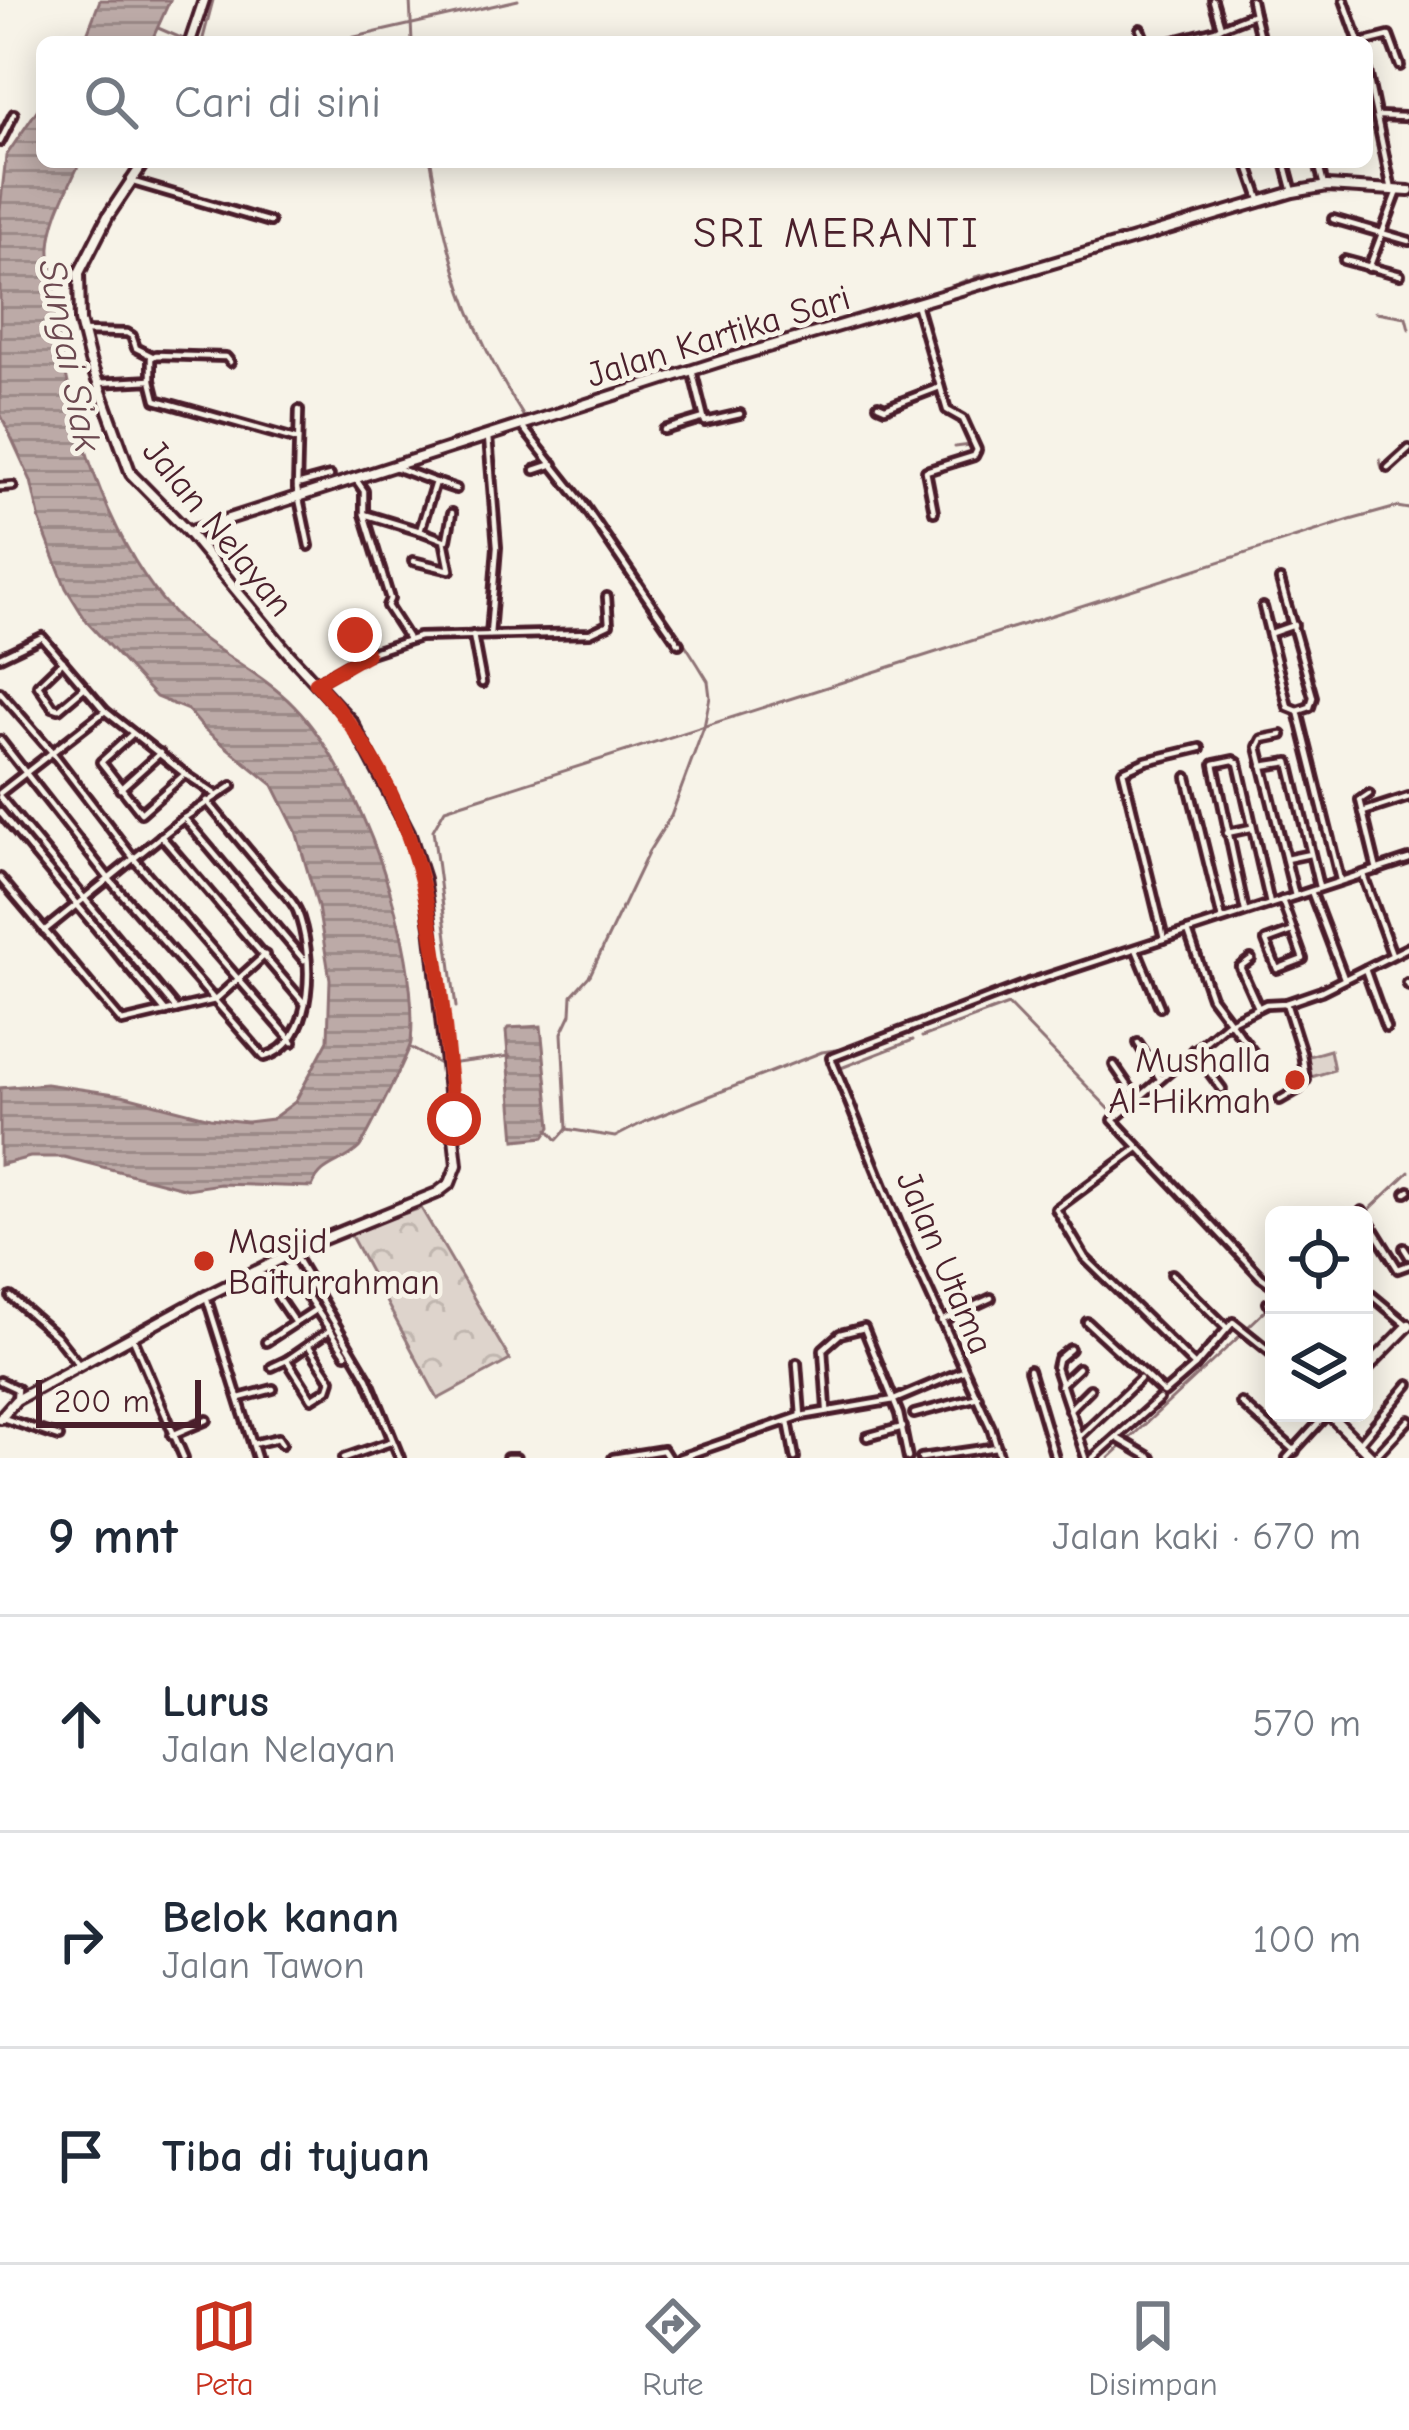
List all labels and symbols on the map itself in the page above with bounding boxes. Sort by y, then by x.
district label: SRI MERANTI [693,209,981,258]
water label: Sungai Siak [29,255,110,456]
street label: Jalan Kartika Sari [582,277,855,396]
street label: Jalan Nelayan [134,431,302,625]
route end [328,608,382,662]
place label: Mushalla Al-Hikmah [1108,1040,1271,1122]
marker: Mushalla Al-Hikmah [1282,1067,1308,1093]
route start [427,1092,481,1146]
street label: Jalan Utama [888,1165,1001,1360]
place label: Masjid Baiturrahman [228,1221,440,1303]
marker: Masjid Baiturrahman [191,1248,217,1274]
scale bar [36,1374,201,1427]

